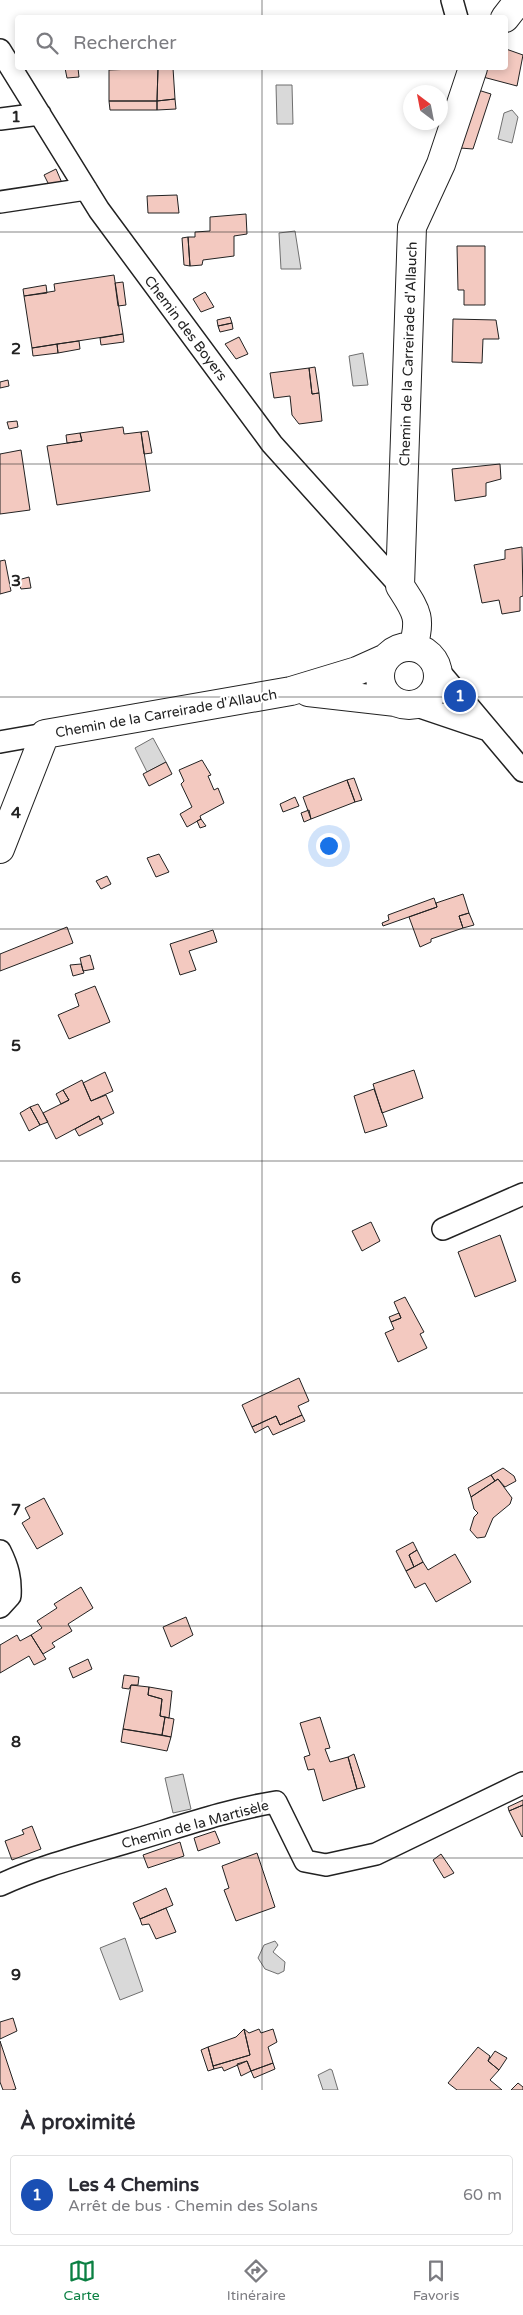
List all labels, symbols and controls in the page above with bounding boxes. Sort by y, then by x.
search box [15,15,508,70]
icon: search [33,29,61,57]
text: Rechercher [73,32,176,54]
north arrow [403,85,448,130]
text: 1 [11,107,21,127]
street label: Chemin de la Carreirade d'Allauch [396,241,421,467]
street label: Chemin des Boyers [141,272,231,384]
text: 2 [11,339,21,359]
text: 3 [11,571,21,591]
pin: 1 [444,677,476,715]
street label: Chemin de la Carreirade d'Allauch [54,686,278,741]
text: 4 [11,803,21,823]
your location [316,833,342,859]
text: 5 [11,1036,21,1056]
text: 6 [11,1268,21,1288]
text: 7 [11,1500,21,1520]
text: 8 [11,1732,21,1752]
street label: Chemin de la Martisèle [120,1797,271,1852]
text: 9 [11,1965,21,1985]
text: À proximité [20,2110,135,2135]
text: Les 4 Chemins [68,2174,199,2196]
text: 1 [32,2185,42,2205]
text: 60 m [463,2185,502,2205]
text: Arrêt de bus · Chemin des Solans [68,2196,318,2216]
tab: Carte [64,2257,100,2304]
tab: Itinéraire [227,2257,286,2304]
tab: Favoris [413,2257,459,2304]

